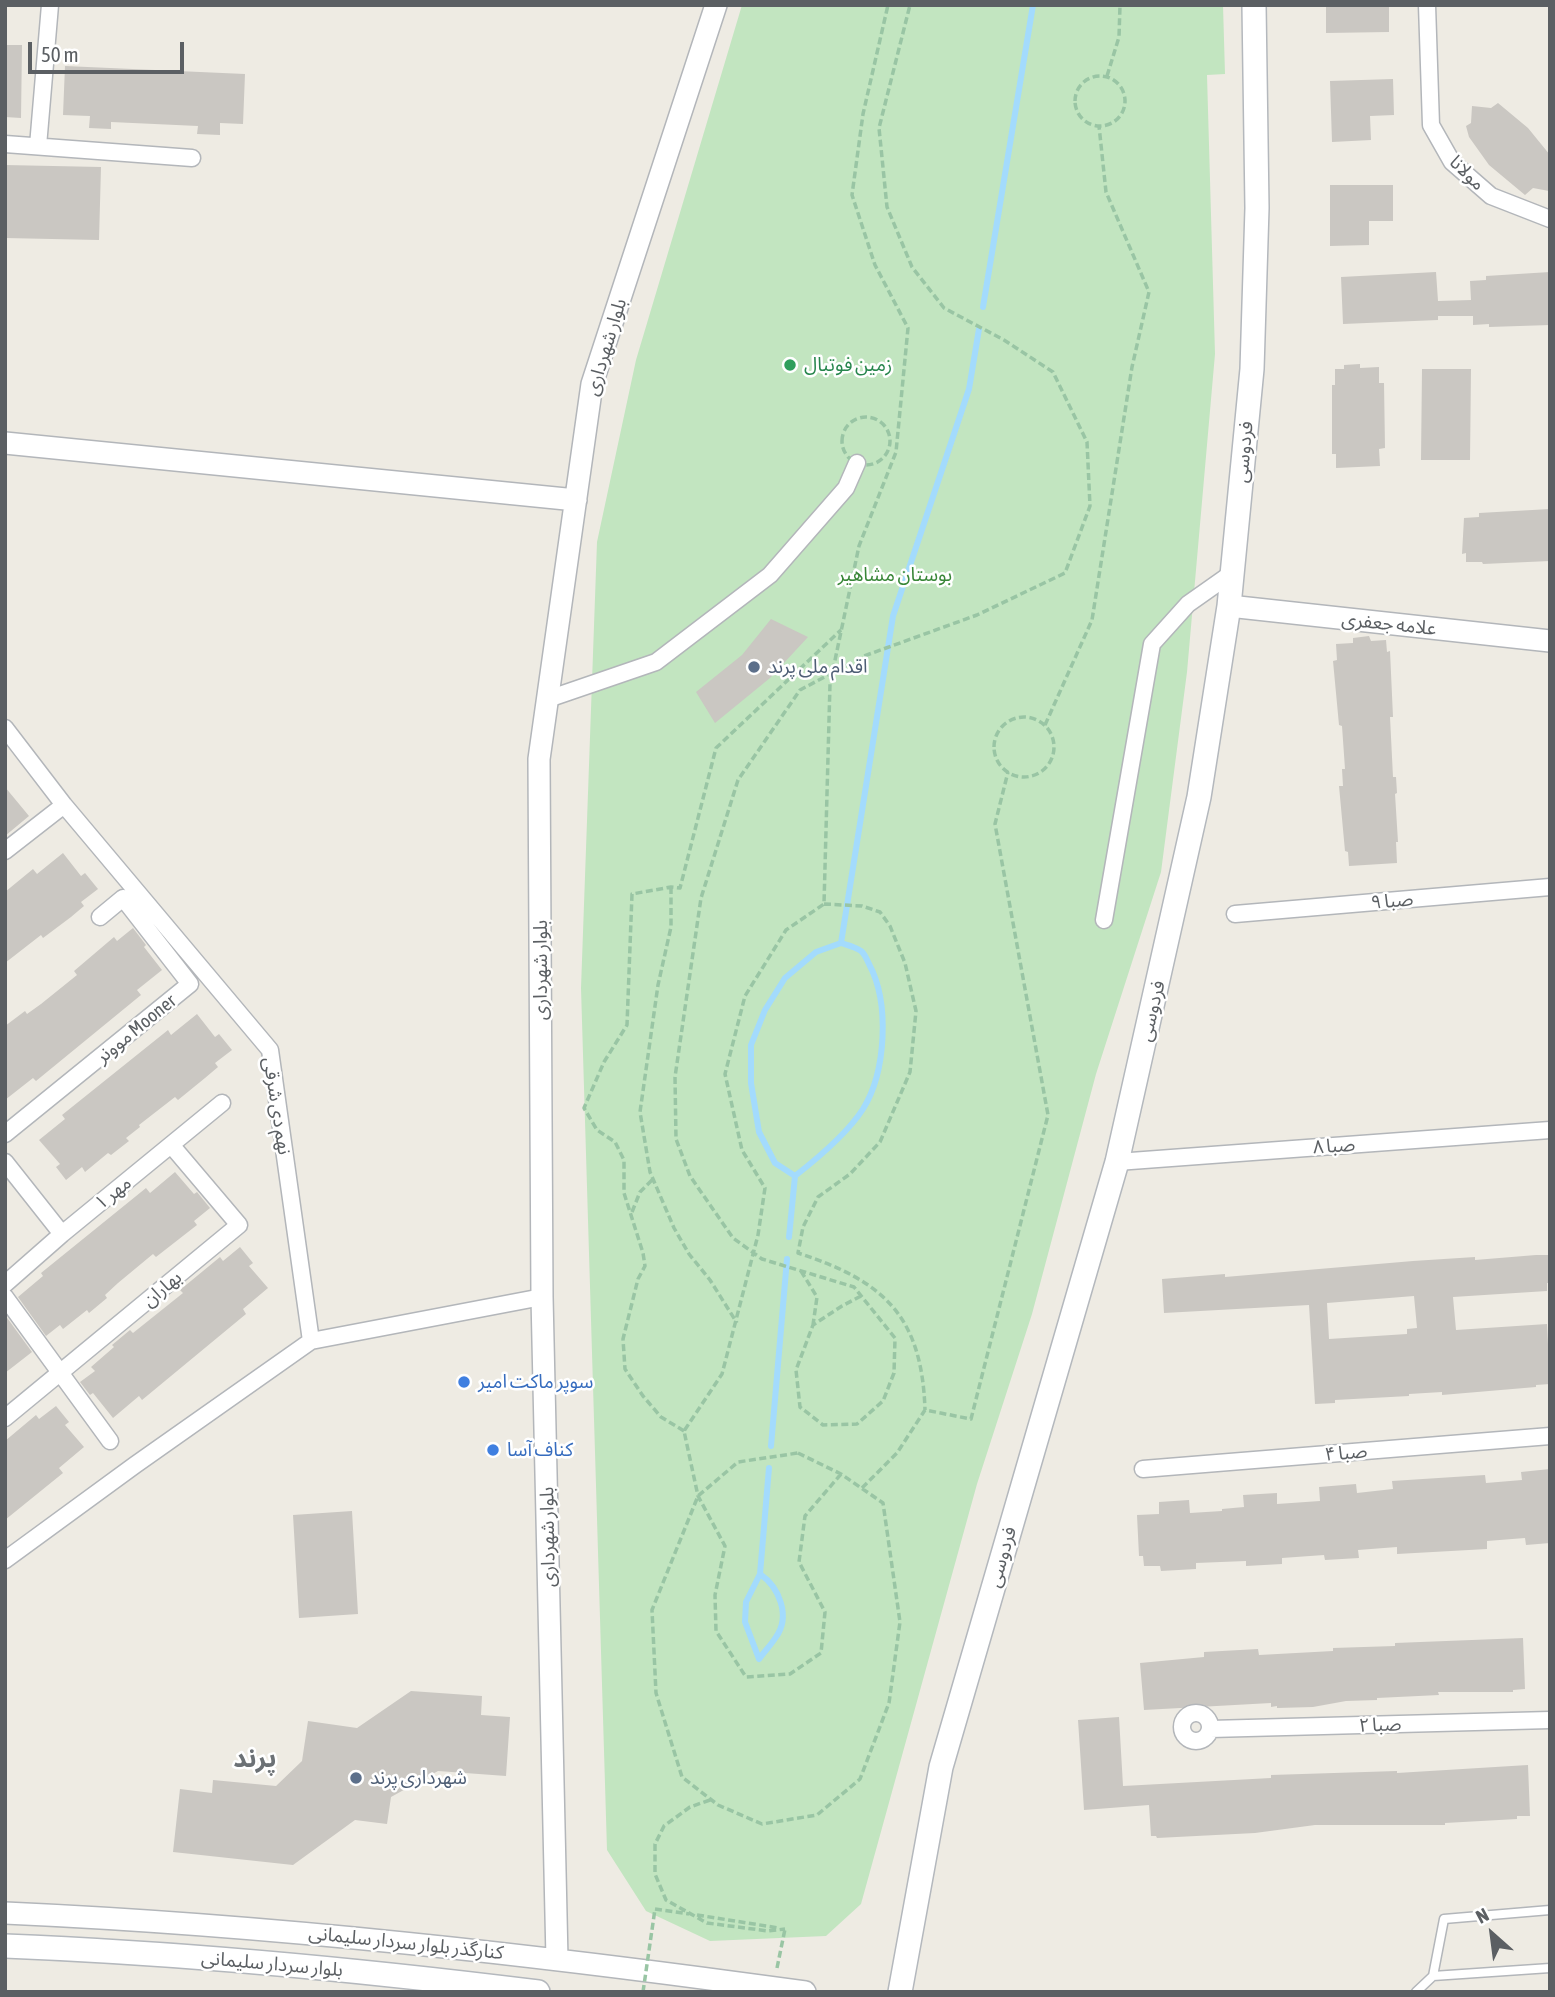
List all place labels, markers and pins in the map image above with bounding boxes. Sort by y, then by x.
place label: زمین فوتبال [804,354,892,376]
marker: زمین فوتبال [782,357,798,373]
place label: اقدام ملی پرند [768,656,868,678]
marker: اقدام ملی پرند [746,659,762,675]
place label: سوپر ماکت امیر [478,1371,593,1393]
marker: سوپر ماکت امیر [456,1374,472,1390]
place label: کناف آسا [507,1439,573,1461]
marker: کناف آسا [485,1442,501,1458]
place label: شهرداری پرند [370,1767,467,1789]
marker: شهرداری پرند [348,1770,364,1786]

